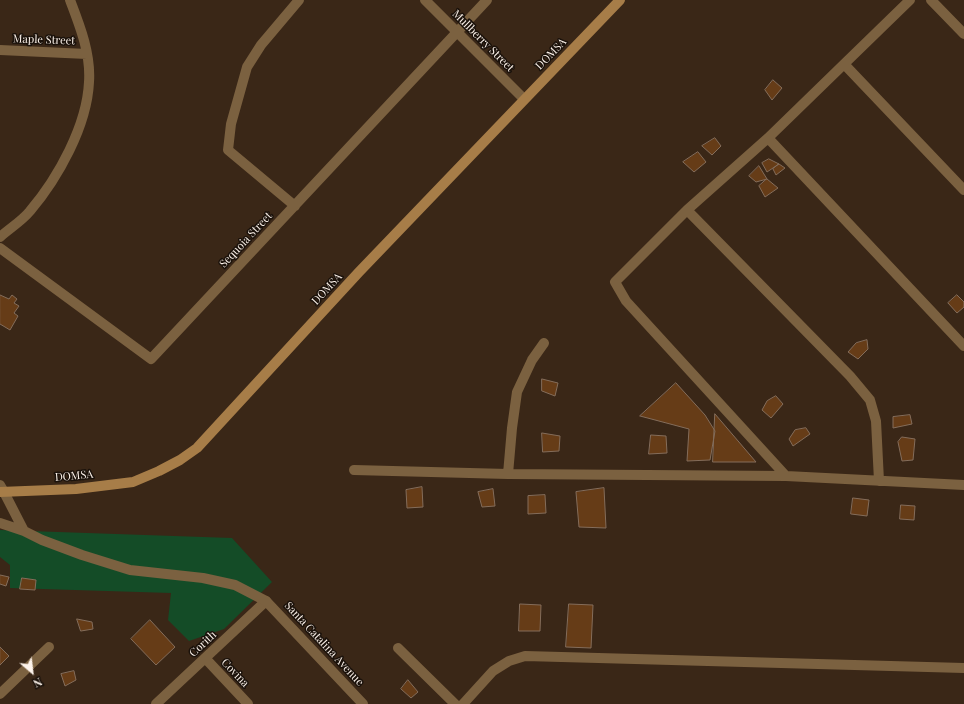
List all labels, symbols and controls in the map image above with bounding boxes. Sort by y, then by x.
street label: Mullberry Street [450,8,516,74]
street label: Maple Street [13,32,75,48]
street label: DOMSA [533,36,569,72]
street label: Sequoia Street [217,210,275,270]
street label: DOMSA [309,270,345,308]
street label: DOMSA [54,468,94,484]
street label: Santa Catalina Avenue [282,599,366,689]
street label: Corith [187,628,219,660]
north arrow [12,652,52,692]
street label: Covina [218,656,252,690]
text: N [31,675,45,692]

